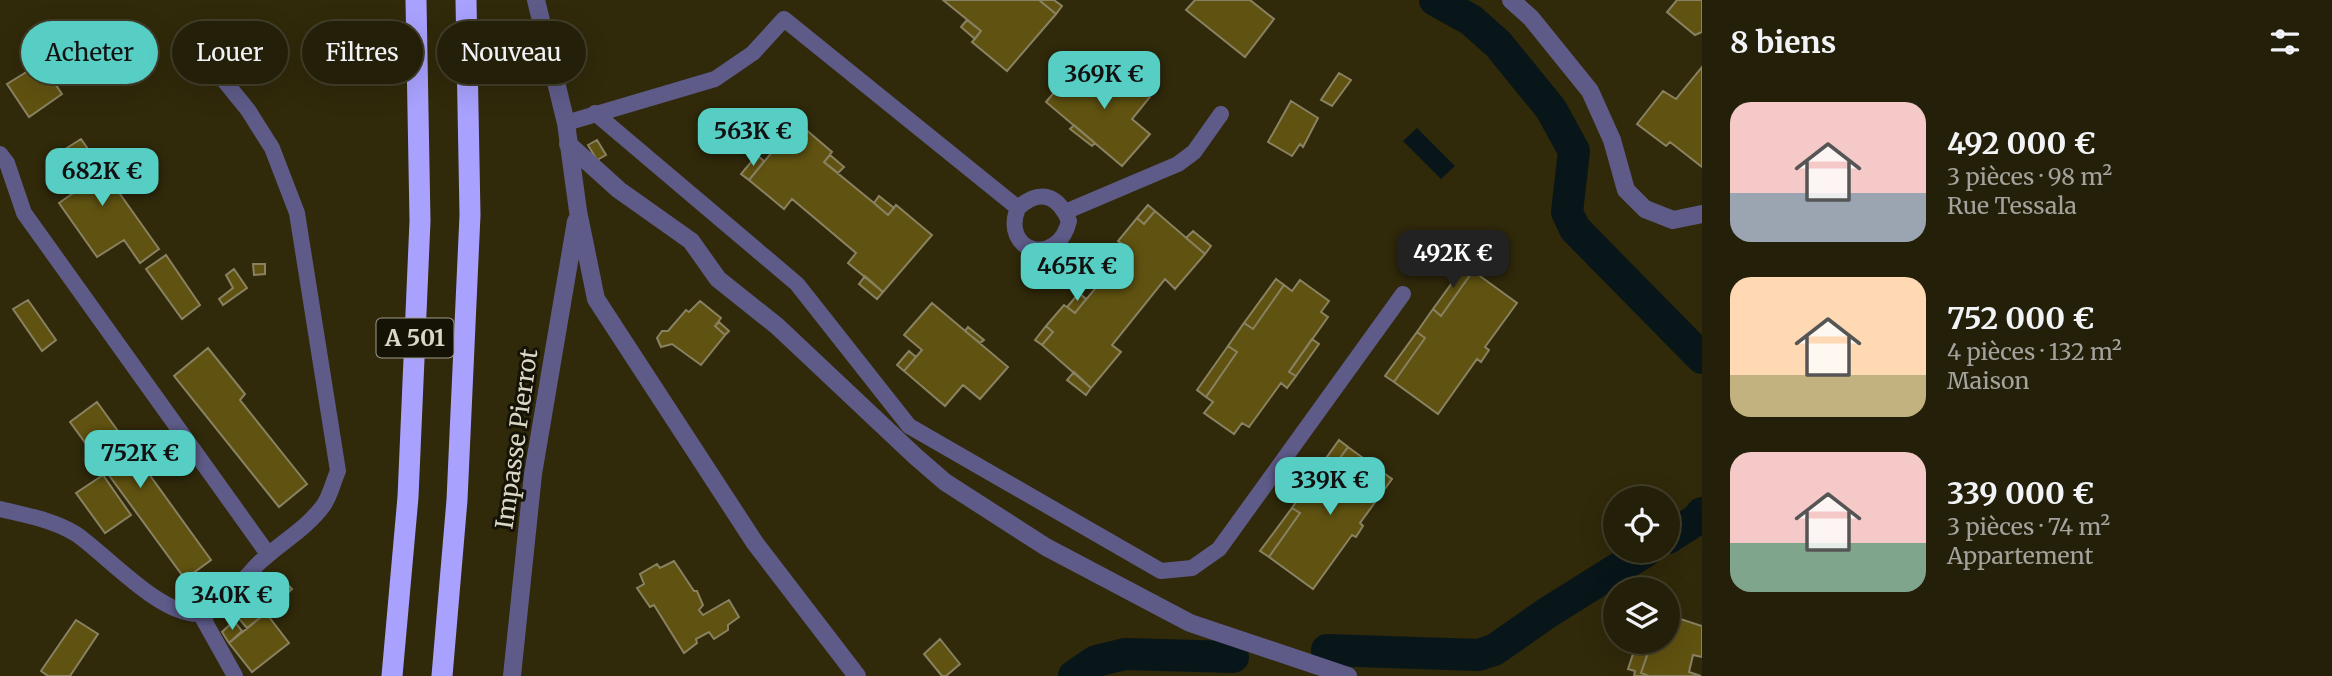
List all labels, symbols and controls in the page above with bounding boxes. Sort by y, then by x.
chip: Acheter [21,21,158,84]
chip: Louer [172,21,288,84]
chip: Filtres [302,21,423,84]
chip: Nouveau [437,21,586,84]
text: 8 biens [1730,23,1836,61]
icon: filters [2266,23,2304,61]
pin: 369K € [1047,52,1161,111]
text: 369K € [1064,59,1144,88]
pin: 563K € [696,108,810,168]
text: 563K € [714,116,792,145]
text: 492 000 € [1947,124,2096,162]
icon: home [1786,130,1870,214]
pin: 682K € [45,148,159,208]
text: 682K € [62,156,143,185]
text: 3 pièces · 98 m² [1947,162,2112,191]
text: Rue Tessala [1947,191,2077,220]
pin: 492K € [1396,230,1510,290]
text: 492K € [1413,238,1493,267]
pin: 465K € [1020,244,1134,303]
text: 465K € [1037,251,1117,280]
text: 752 000 € [1947,299,2095,337]
icon: home [1786,305,1870,389]
road number: A 501 [376,318,453,358]
text: 4 pièces · 132 m² [1947,337,2122,366]
street label: Impasse Pierrot [489,346,545,531]
text: Maison [1947,366,2030,395]
pin: 752K € [83,430,197,490]
text: 752K € [101,438,179,467]
pin: 339K € [1273,458,1387,517]
text: 339K € [1291,465,1369,494]
text: 339 000 € [1947,474,2094,512]
icon: home [1786,480,1870,564]
map controls [1603,486,1680,654]
button: locate [1603,486,1680,563]
text: 3 pièces · 74 m² [1947,512,2110,541]
text: Appartement [1947,541,2093,570]
pin: 340K € [175,572,289,632]
button: layers [1603,577,1680,654]
text: 340K € [191,580,273,609]

